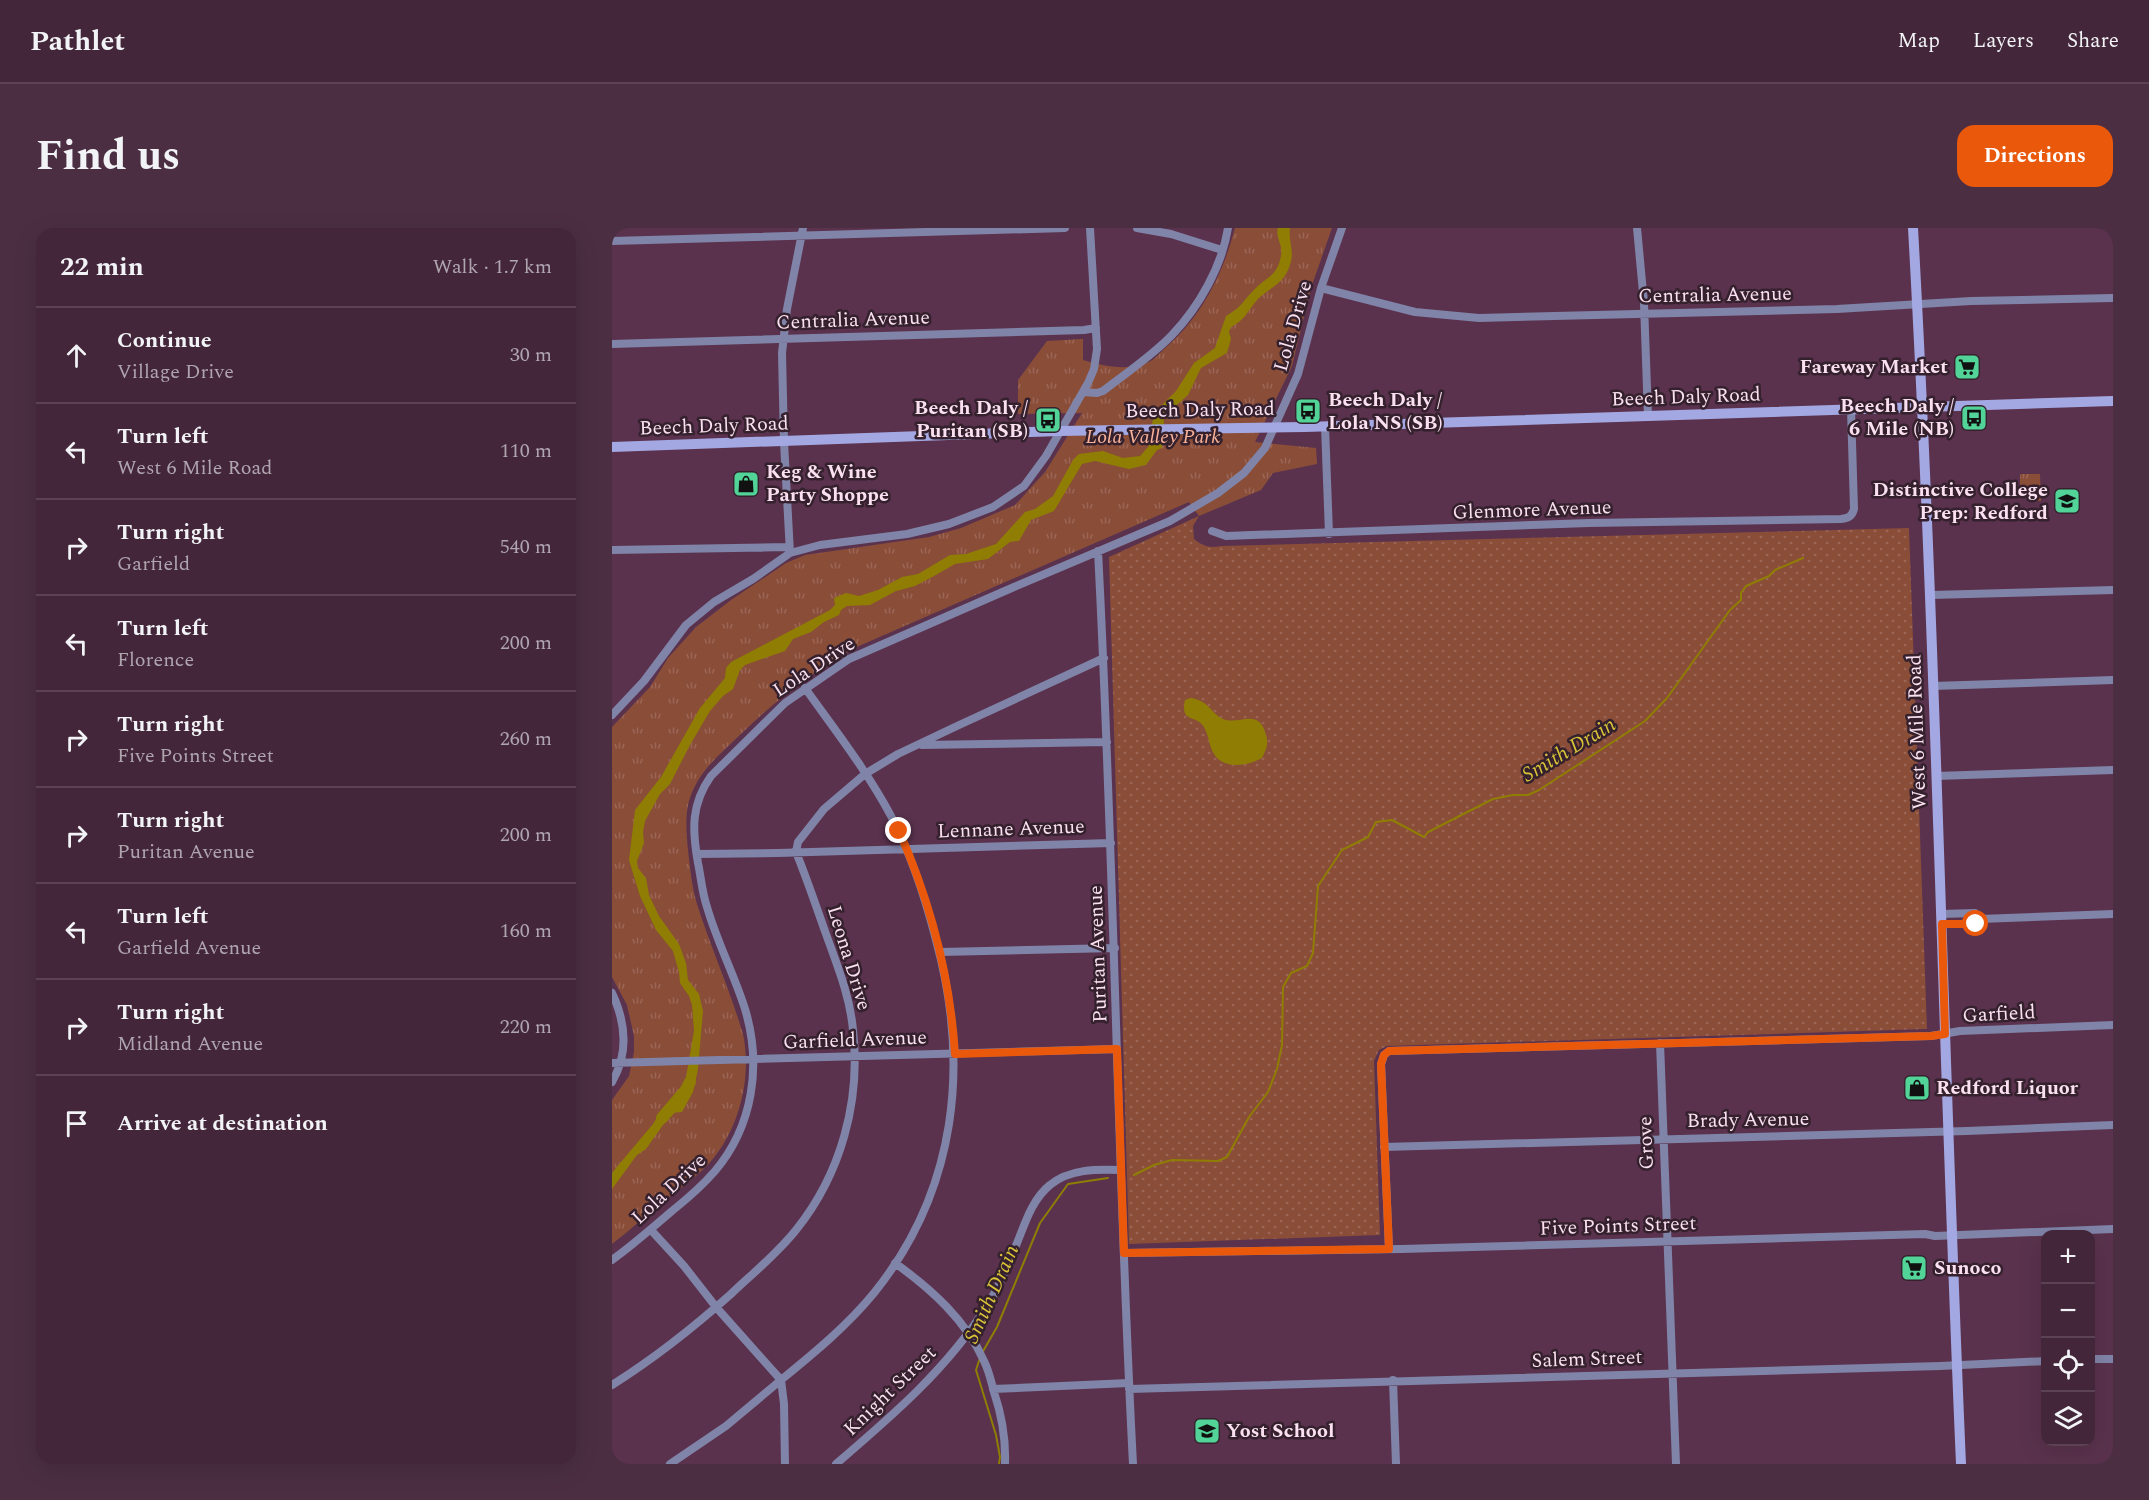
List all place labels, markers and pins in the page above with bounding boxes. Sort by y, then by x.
place label: Fareway Market [1799,352,1948,382]
supermarket icon: Fareway Market [1952,352,1982,382]
place label: Beech Daly / Lola NS (SB) [1328,385,1443,438]
place label: Beech Daly / 6 Mile (NB) [1840,391,1954,444]
place label: Beech Daly / Puritan (SB) [914,393,1028,446]
bus stop icon: Beech Daly / Lola NS (SB) [1293,396,1323,426]
bus stop icon: Beech Daly / 6 Mile (NB) [1959,403,1989,433]
bus stop icon: Beech Daly / Puritan (SB) [1033,405,1063,435]
place label: Keg & Wine Party Shoppe [766,457,889,510]
shop icon: Keg & Wine Party Shoppe [731,469,761,499]
place label: Distinctive College Prep: Redford [1873,475,2048,528]
school or university icon: Distinctive College Prep: Redford [2052,486,2082,516]
shop icon: Redford Liquor [1902,1073,1932,1103]
place label: Redford Liquor [1936,1073,2079,1103]
supermarket icon: Sunoco [1899,1253,1929,1283]
place label: Sunoco [1934,1253,2001,1283]
school or university icon: Yost School [1192,1416,1222,1446]
place label: Yost School [1226,1416,1334,1446]

